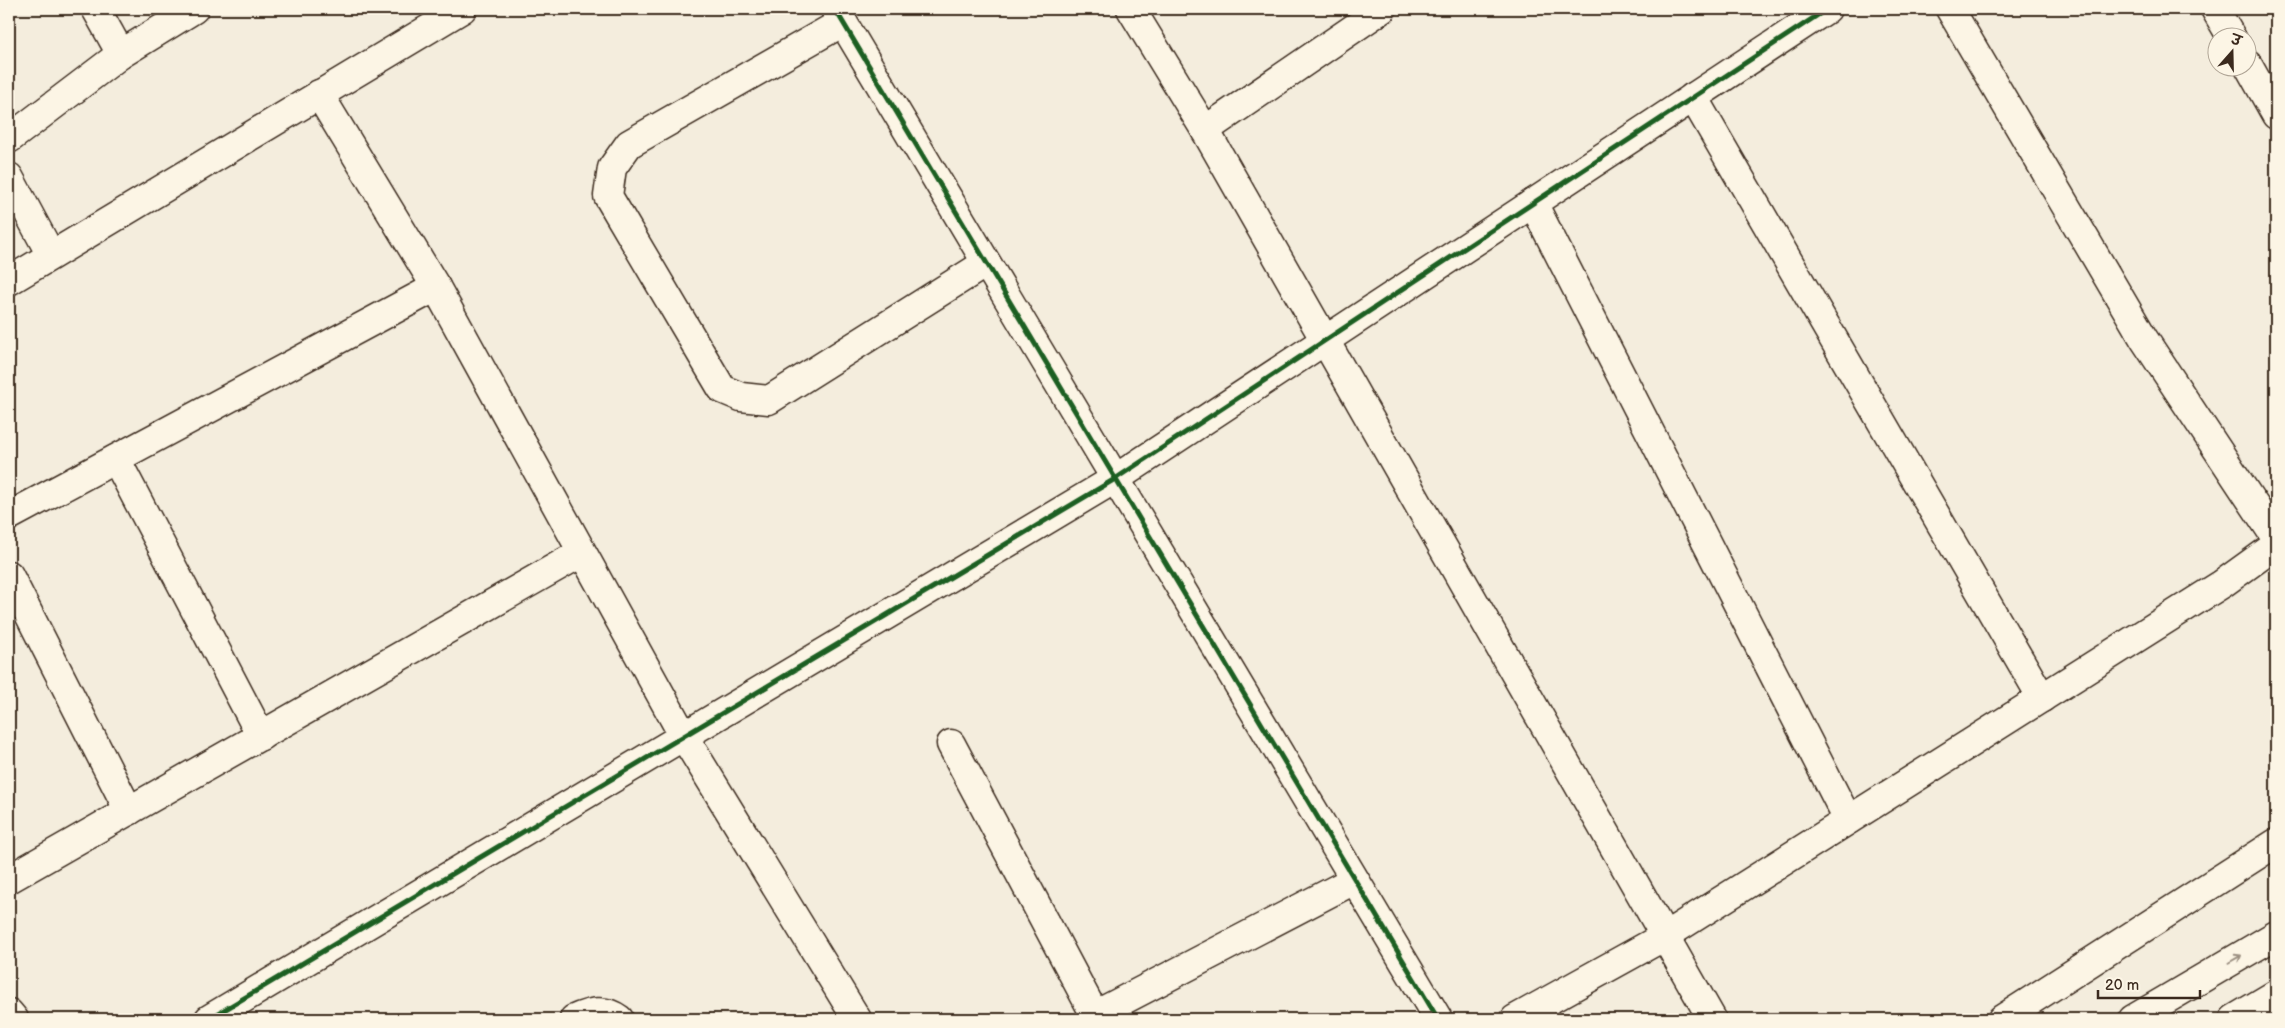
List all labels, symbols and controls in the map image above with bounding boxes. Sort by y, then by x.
north arrow [2208,28,2258,78]
text: उ [2227,30,2245,50]
one-way arrow [2228,954,2242,964]
scale bar [2098,968,2200,1000]
text: 20 m [2105,976,2139,995]

